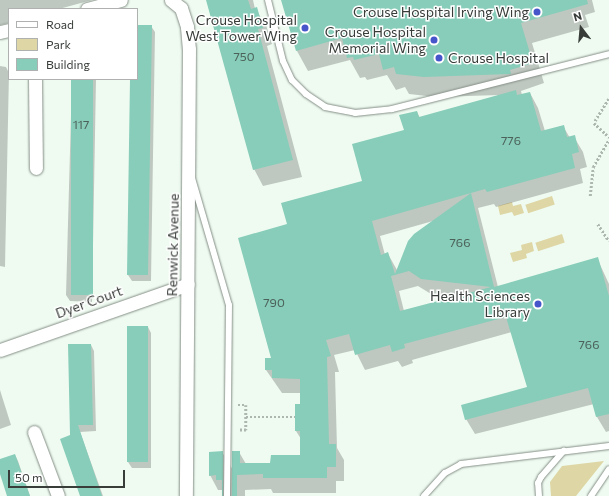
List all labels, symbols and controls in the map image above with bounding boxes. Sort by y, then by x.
place label: Crouse Hospital Irving Wing [353,4,529,20]
marker: Crouse Hospital Irving Wing [532,7,542,17]
legend [8,8,138,80]
north arrow [561,8,601,48]
text: N [572,9,583,23]
place label: Crouse Hospital West Tower Wing [185,12,297,44]
text: Road [46,17,74,31]
marker: Crouse Hospital West Tower Wing [300,23,310,33]
place label: Crouse Hospital Memorial Wing [325,24,426,56]
marker: Crouse Hospital Memorial Wing [429,35,439,45]
text: Park [46,37,71,51]
house number: 750 [233,50,255,64]
place label: Crouse Hospital [448,50,549,66]
marker: Crouse Hospital [433,52,445,64]
text: Building [46,57,90,71]
house number: 117 [73,118,89,132]
house number: 776 [501,134,521,148]
street label: Renwick Avenue [164,193,182,297]
house number: 766 [450,236,470,250]
street label: Dyer Court [53,282,125,322]
place label: Health Sciences Library [430,288,530,320]
house number: 790 [263,296,285,310]
marker: Health Sciences Library [533,299,543,309]
house number: 766 [579,338,599,352]
scale bar [10,462,127,488]
text: 50 m [15,470,43,484]

